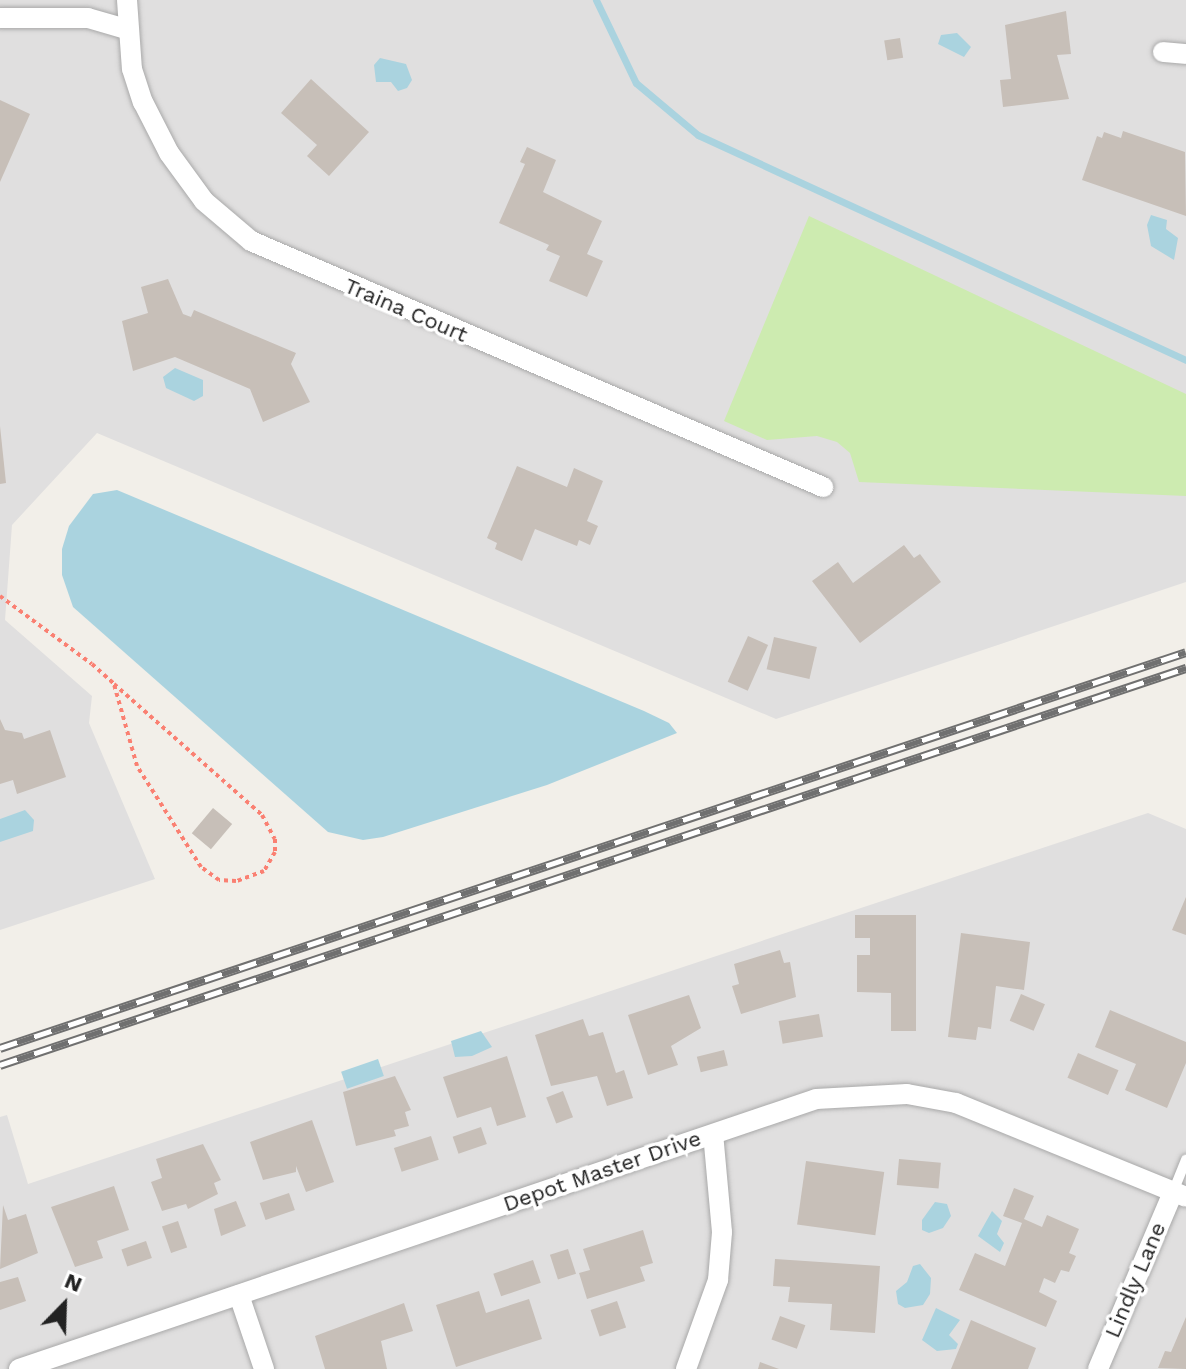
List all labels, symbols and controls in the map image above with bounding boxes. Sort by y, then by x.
street label: Traina Court [340,272,472,348]
street label: Depot Master Drive [499,1125,705,1217]
street label: Lindly Lane [1099,1218,1171,1342]
north arrow [24,1265,104,1345]
text: N [61,1268,86,1297]

